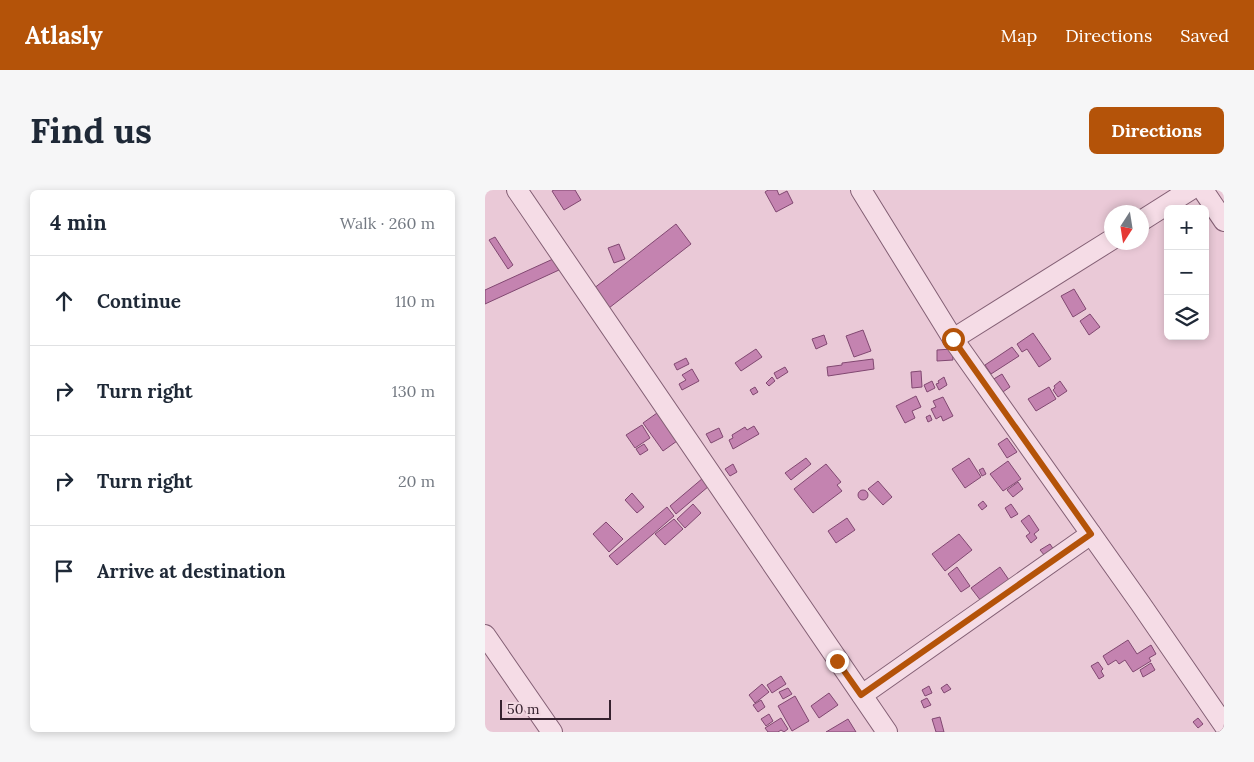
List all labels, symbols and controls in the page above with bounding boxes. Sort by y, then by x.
text: Atlasly [25,20,103,51]
text: Map [1001,24,1037,47]
text: Directions [1065,24,1152,47]
text: Saved [1180,24,1229,47]
button: Directions [1089,107,1224,154]
text: Find us [30,108,152,153]
north arrow [1104,205,1149,250]
map controls [1164,205,1209,340]
button: + [1164,205,1209,250]
text: 4 min [50,209,107,236]
text: Walk · 260 m [340,213,435,233]
button: − [1164,250,1209,295]
icon: ahead [50,287,78,315]
text: Continue [97,289,181,313]
text: 110 m [395,291,435,311]
button: layers [1164,295,1209,340]
route start [942,328,965,351]
icon: right [50,377,78,405]
text: Turn right [97,379,193,403]
text: 130 m [392,381,435,401]
icon: right [50,467,78,495]
text: Turn right [97,469,193,493]
text: 20 m [398,471,435,491]
icon: arrive [50,557,78,585]
text: Arrive at destination [97,559,286,583]
route end [826,650,849,673]
scale bar [500,697,611,720]
text: 50 m [507,700,540,718]

